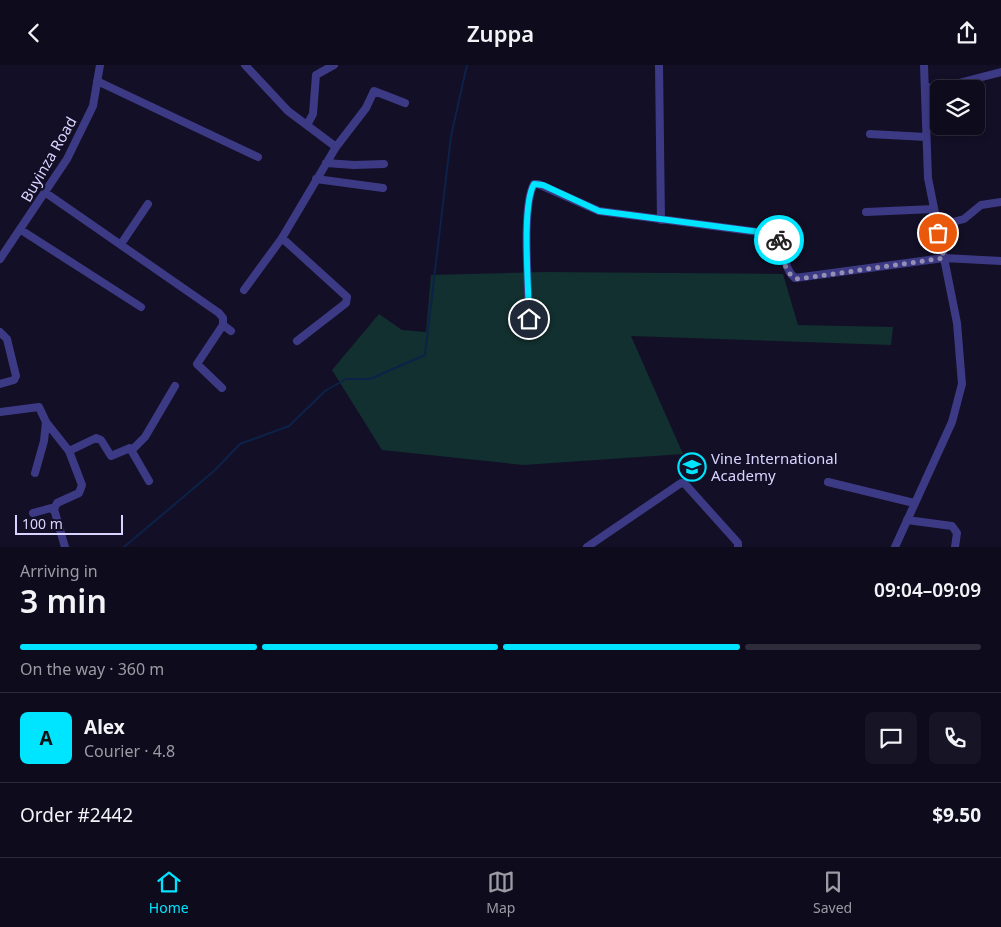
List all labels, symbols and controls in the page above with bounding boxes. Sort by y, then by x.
text: Zuppa [467,18,534,48]
icon: back [20,19,48,47]
icon: share [953,19,981,47]
map controls [930,80,985,135]
button: layers [930,80,985,135]
street label: Buyinza Road [16,113,80,205]
pin [917,212,959,254]
courier [754,215,804,265]
icon: bag [924,219,952,247]
icon: bike [765,226,793,254]
pin [508,298,550,340]
icon: home [515,305,543,333]
place label: Vine International Academy [711,448,838,485]
school or university icon: Vine International Academy [677,452,707,482]
scale bar [15,512,122,535]
text: 100 m [22,514,63,533]
text: Arriving in [20,560,98,582]
text: 09:04–09:09 [874,577,981,603]
text: 3 min [20,579,107,622]
text: On the way · 360 m [20,658,164,680]
button: chat [865,712,917,764]
button: phone [929,712,981,764]
text: Alex [84,714,125,740]
text: A [39,725,53,751]
text: Courier · 4.8 [84,740,175,762]
text: Order #2442 [20,802,133,828]
text: $9.50 [932,802,981,828]
tab: Home [149,868,189,917]
tab: Map [486,868,515,917]
tab: Saved [813,868,852,917]

